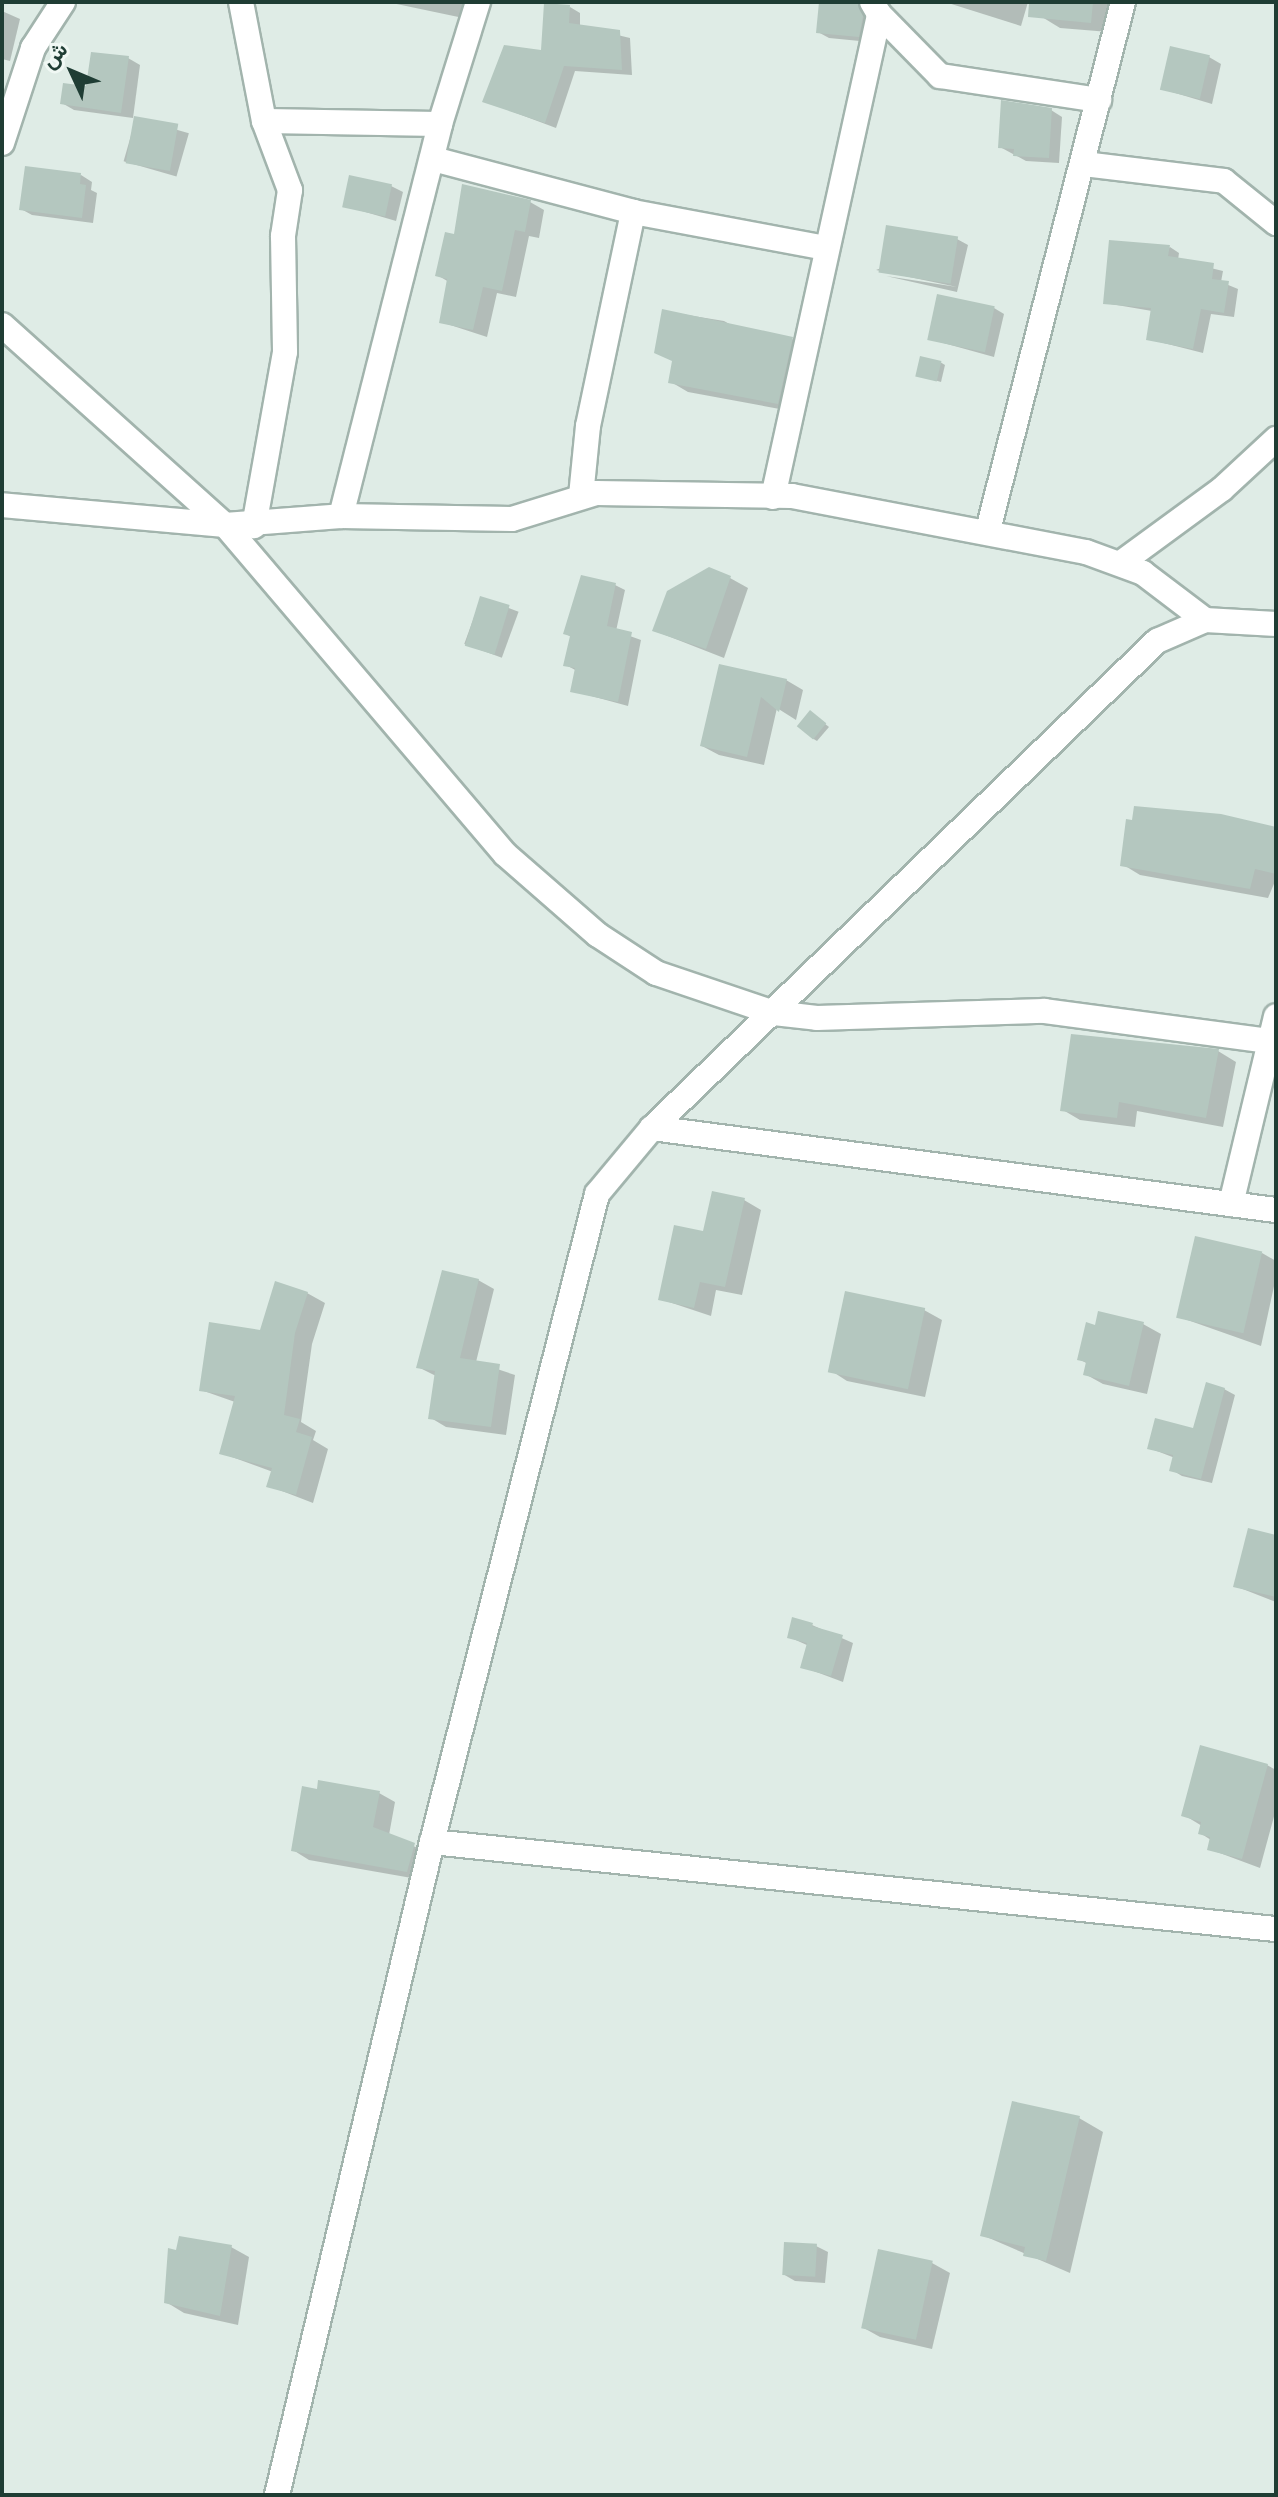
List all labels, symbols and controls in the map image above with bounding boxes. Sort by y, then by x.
north arrow [32,32,112,112]
text: ش [35,36,73,74]

